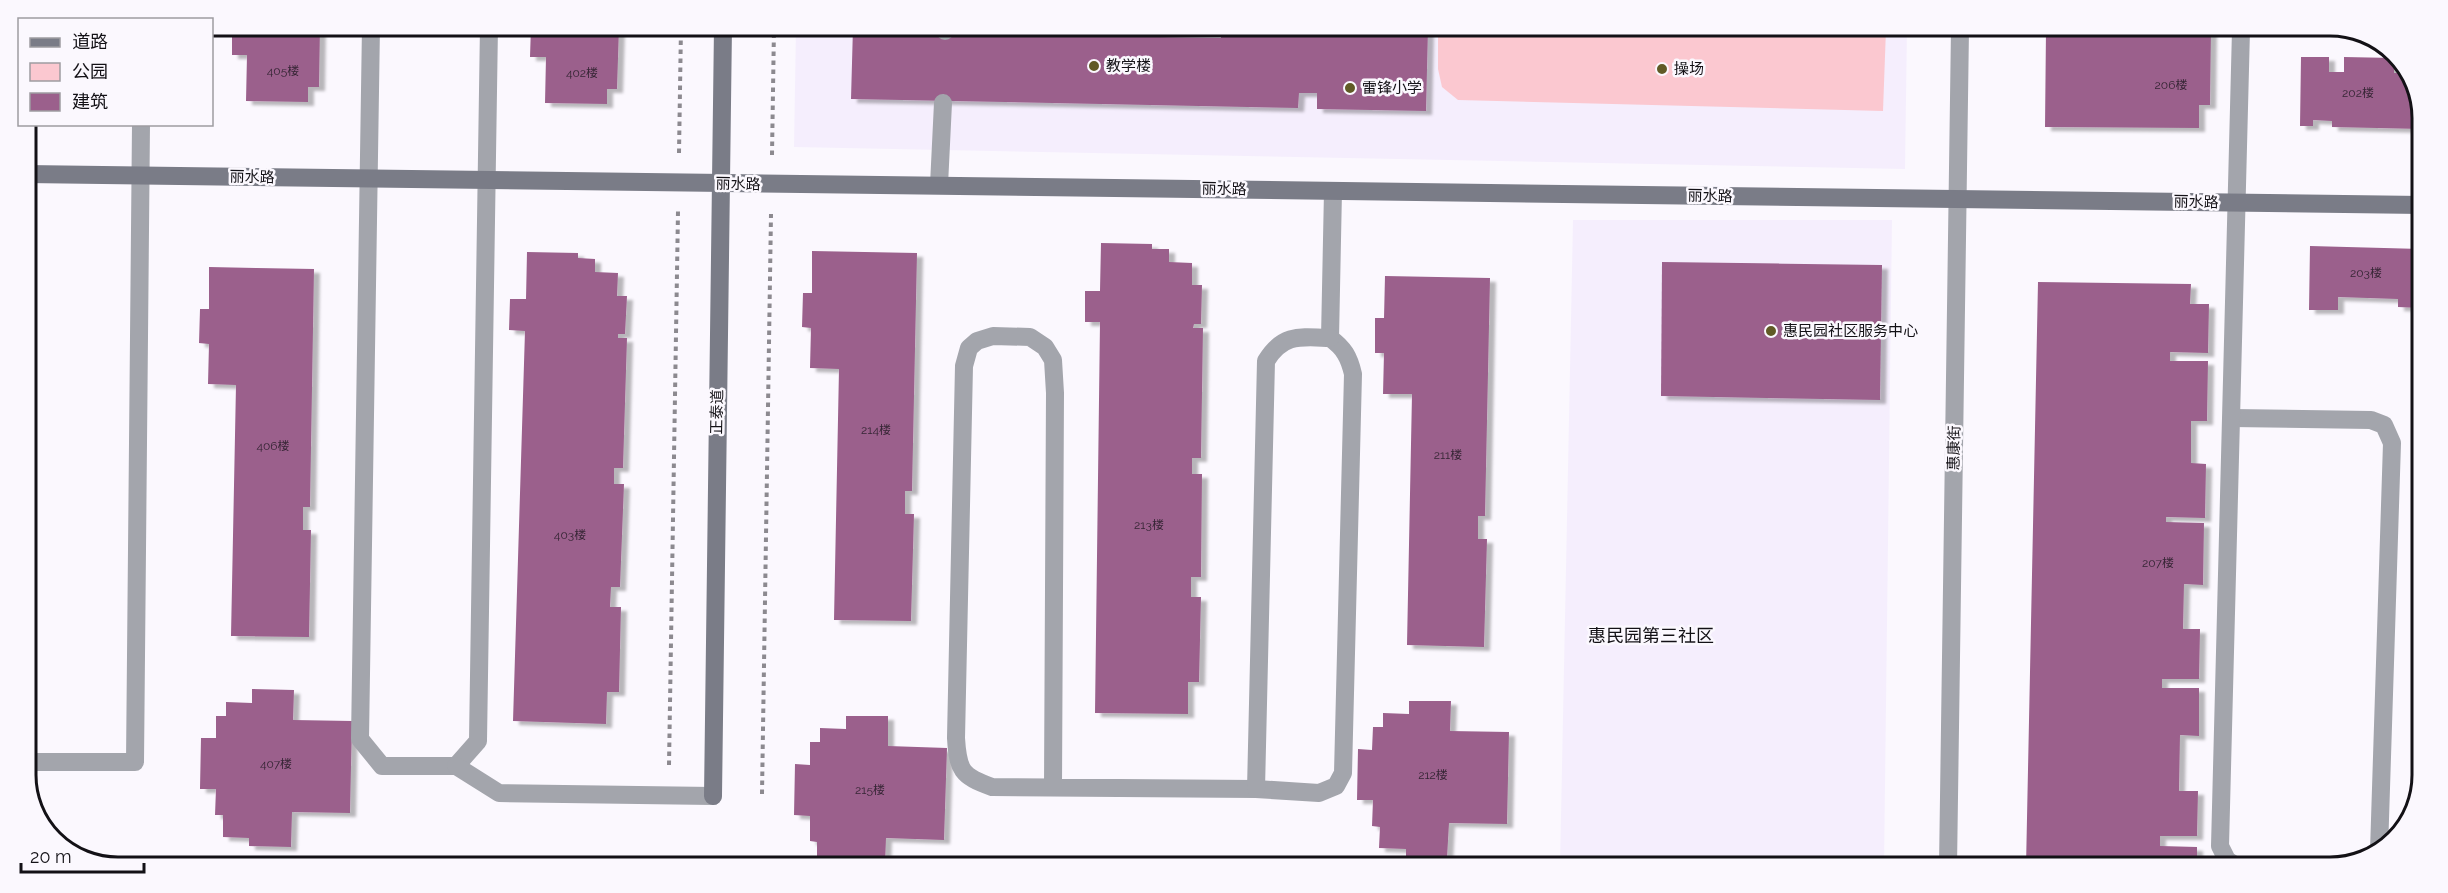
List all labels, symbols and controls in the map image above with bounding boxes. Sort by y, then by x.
legend [18,18,213,126]
text: 道路 [72,31,108,52]
place label: 教学楼 [1106,57,1151,75]
marker: 教学楼 [1087,59,1101,73]
place label: 操场 [1674,60,1704,78]
text: 公园 [72,61,108,82]
marker: 操场 [1655,62,1669,76]
house number: 405楼 [267,64,299,78]
house number: 402楼 [566,66,598,80]
house number: 206楼 [2155,78,2187,92]
place label: 雷锋小学 [1362,79,1422,97]
marker: 雷锋小学 [1343,81,1357,95]
house number: 202楼 [2342,86,2374,100]
text: 建筑 [72,91,108,112]
street label: 丽水路 [229,168,275,186]
street label: 丽水路 [715,175,761,193]
street label: 丽水路 [1201,180,1247,198]
street label: 丽水路 [1687,187,1733,205]
street label: 丽水路 [2173,193,2219,211]
house number: 203楼 [2350,266,2382,280]
place label: 惠民园社区服务中心 [1783,322,1918,340]
marker: 惠民园社区服务中心 [1764,324,1778,338]
street label: 正泰道 [708,389,726,435]
house number: 214楼 [861,423,891,437]
street label: 惠康街 [1945,425,1963,471]
house number: 406楼 [256,439,290,453]
house number: 211楼 [1434,448,1462,462]
house number: 213楼 [1134,518,1164,532]
house number: 403楼 [554,528,586,542]
house number: 207楼 [2142,556,2174,570]
district label: 惠民园第三社区 [1588,625,1714,646]
house number: 407楼 [260,757,292,771]
house number: 212楼 [1418,768,1448,782]
house number: 215楼 [855,783,885,797]
scale bar [21,836,144,874]
text: 20 m [30,846,72,867]

